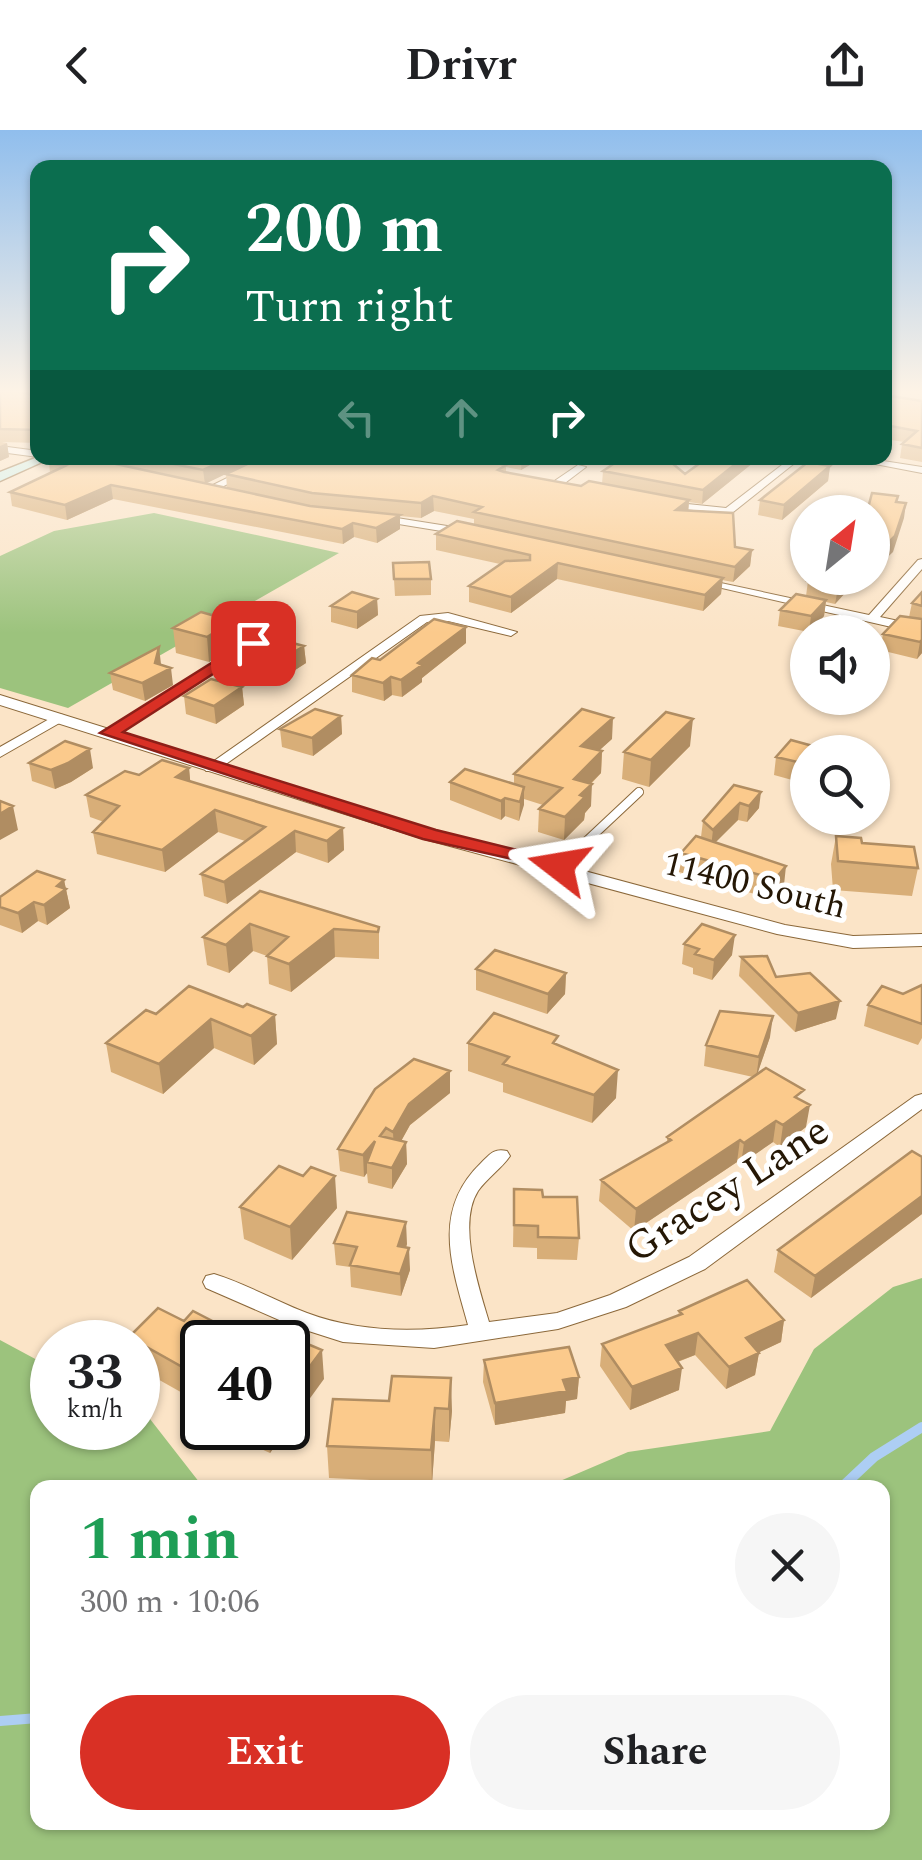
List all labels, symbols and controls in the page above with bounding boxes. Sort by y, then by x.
text: Drivr [405,31,517,100]
icon: back [50,38,105,93]
icon: share [817,38,872,93]
text: 200 m [245,177,443,283]
icon: right [80,200,210,330]
text: Turn right [245,273,454,342]
icon: left [329,390,384,445]
icon: ahead [434,390,489,445]
icon: right [539,390,594,445]
north arrow [790,495,890,595]
map controls [790,495,890,835]
pin [211,601,296,686]
button: sound [790,615,890,715]
icon: arrive [226,616,281,671]
button: search [790,735,890,835]
position arrow [507,814,611,918]
street label: 11400 South [658,837,852,934]
street label: Gracey Lane [613,1100,842,1280]
speed limit sign: 40 [180,1320,310,1450]
text: 33 [67,1335,123,1411]
text: km/h [67,1391,123,1429]
text: 1 min [80,1494,240,1586]
button: close [735,1513,840,1618]
text: 300 m · 10:06 [80,1578,260,1627]
button: Exit [80,1695,450,1810]
button: Share [470,1695,840,1810]

